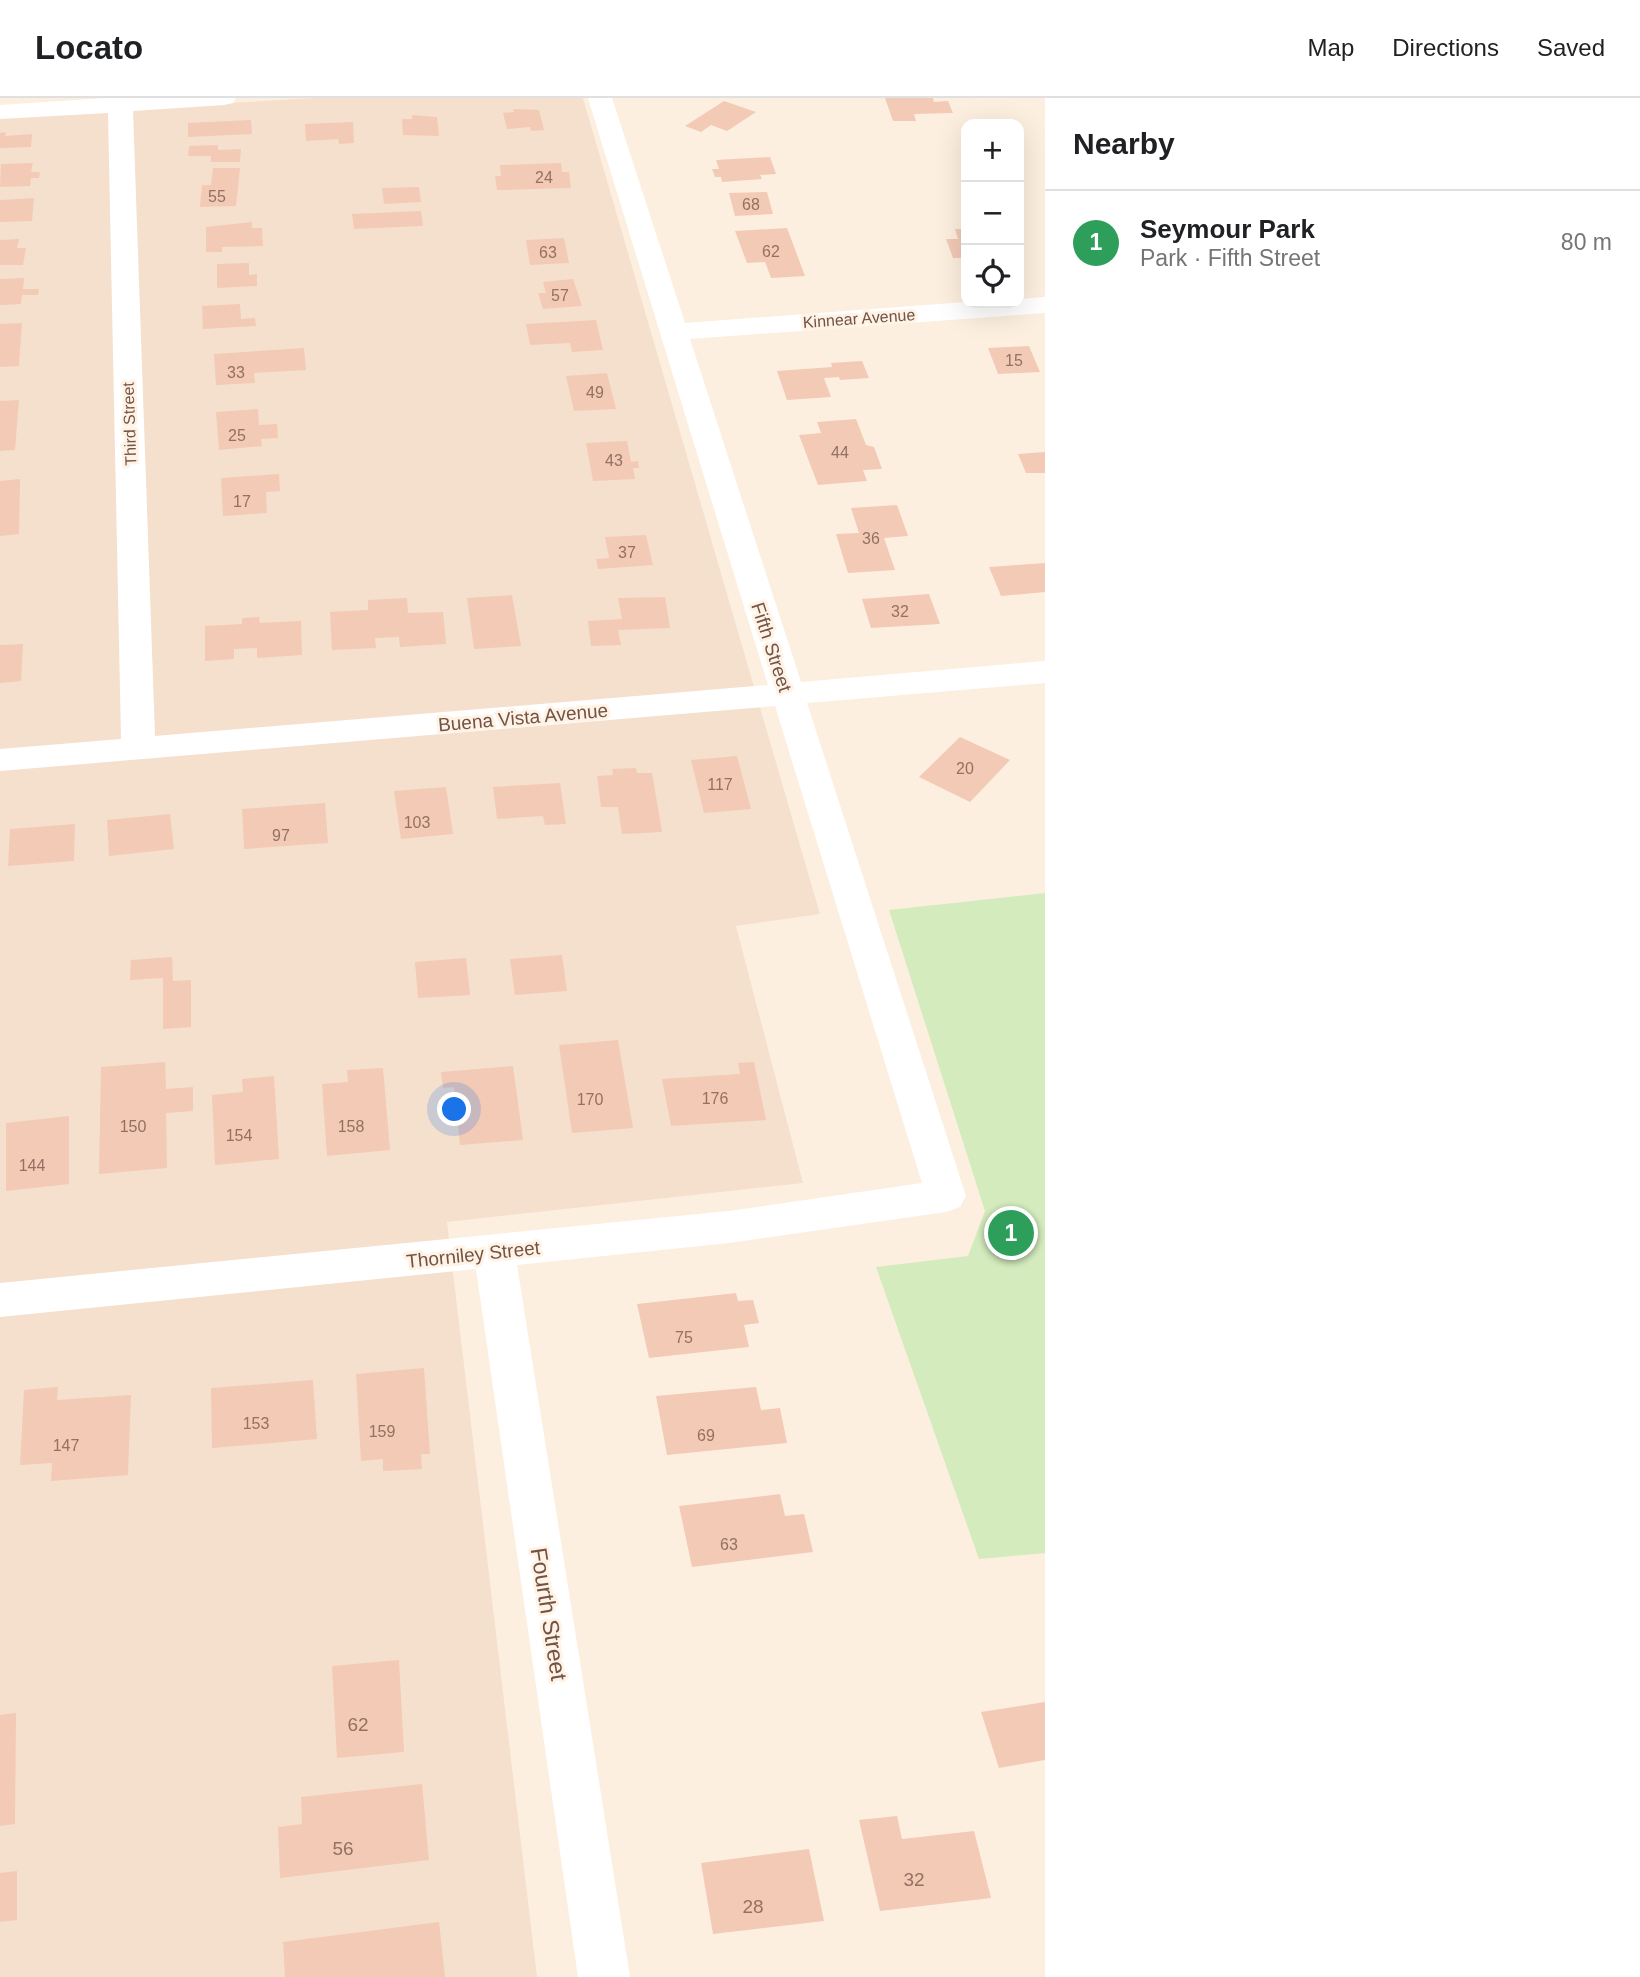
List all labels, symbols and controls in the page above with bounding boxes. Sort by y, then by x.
text: Locato [35,29,143,66]
text: Map [1308,34,1354,61]
text: Directions [1392,34,1499,61]
text: Saved [1537,34,1605,61]
map controls [961,119,1024,308]
button: + [961,119,1024,182]
text: Nearby [1073,127,1175,160]
house number: 24 [535,169,553,186]
button: − [961,182,1024,245]
house number: 55 [208,188,226,205]
house number: 68 [742,196,760,213]
text: Seymour Park [1140,214,1315,244]
text: 1 [1090,229,1102,255]
text: 80 m [1561,229,1612,255]
house number: 62 [762,243,780,260]
house number: 63 [539,244,557,261]
button: locate [961,245,1024,308]
text: Park · Fifth Street [1140,245,1320,271]
house number: 57 [551,287,569,304]
street label: Kinnear Avenue [802,306,916,331]
house number: 15 [1005,352,1023,369]
house number: 33 [227,364,245,381]
street label: Third Street [120,381,139,466]
house number: 49 [586,384,604,401]
house number: 25 [228,427,246,444]
house number: 44 [831,444,849,461]
house number: 43 [605,452,623,469]
house number: 17 [233,493,251,510]
house number: 36 [862,530,880,547]
house number: 37 [618,544,636,561]
street label: Fifth Street [747,600,796,695]
house number: 32 [891,603,909,620]
street label: Buena Vista Avenue [437,700,609,735]
house number: 20 [956,760,974,777]
house number: 117 [707,776,733,793]
house number: 103 [404,814,430,831]
house number: 97 [272,827,290,844]
house number: 176 [702,1090,728,1107]
house number: 170 [577,1091,603,1108]
your location [437,1092,471,1126]
house number: 150 [120,1118,146,1135]
house number: 158 [338,1118,364,1135]
house number: 154 [226,1127,252,1144]
house number: 144 [19,1157,45,1174]
pin: 1 [988,1207,1034,1259]
street label: Thorniley Street [405,1237,542,1272]
house number: 75 [675,1329,693,1346]
house number: 153 [243,1415,269,1432]
house number: 159 [369,1423,395,1440]
house number: 69 [697,1427,715,1444]
house number: 147 [53,1437,79,1454]
house number: 63 [720,1536,738,1553]
street label: Fourth Street [526,1546,572,1683]
house number: 62 [347,1714,369,1735]
house number: 56 [332,1838,354,1859]
house number: 32 [903,1869,925,1890]
house number: 28 [742,1896,764,1917]

